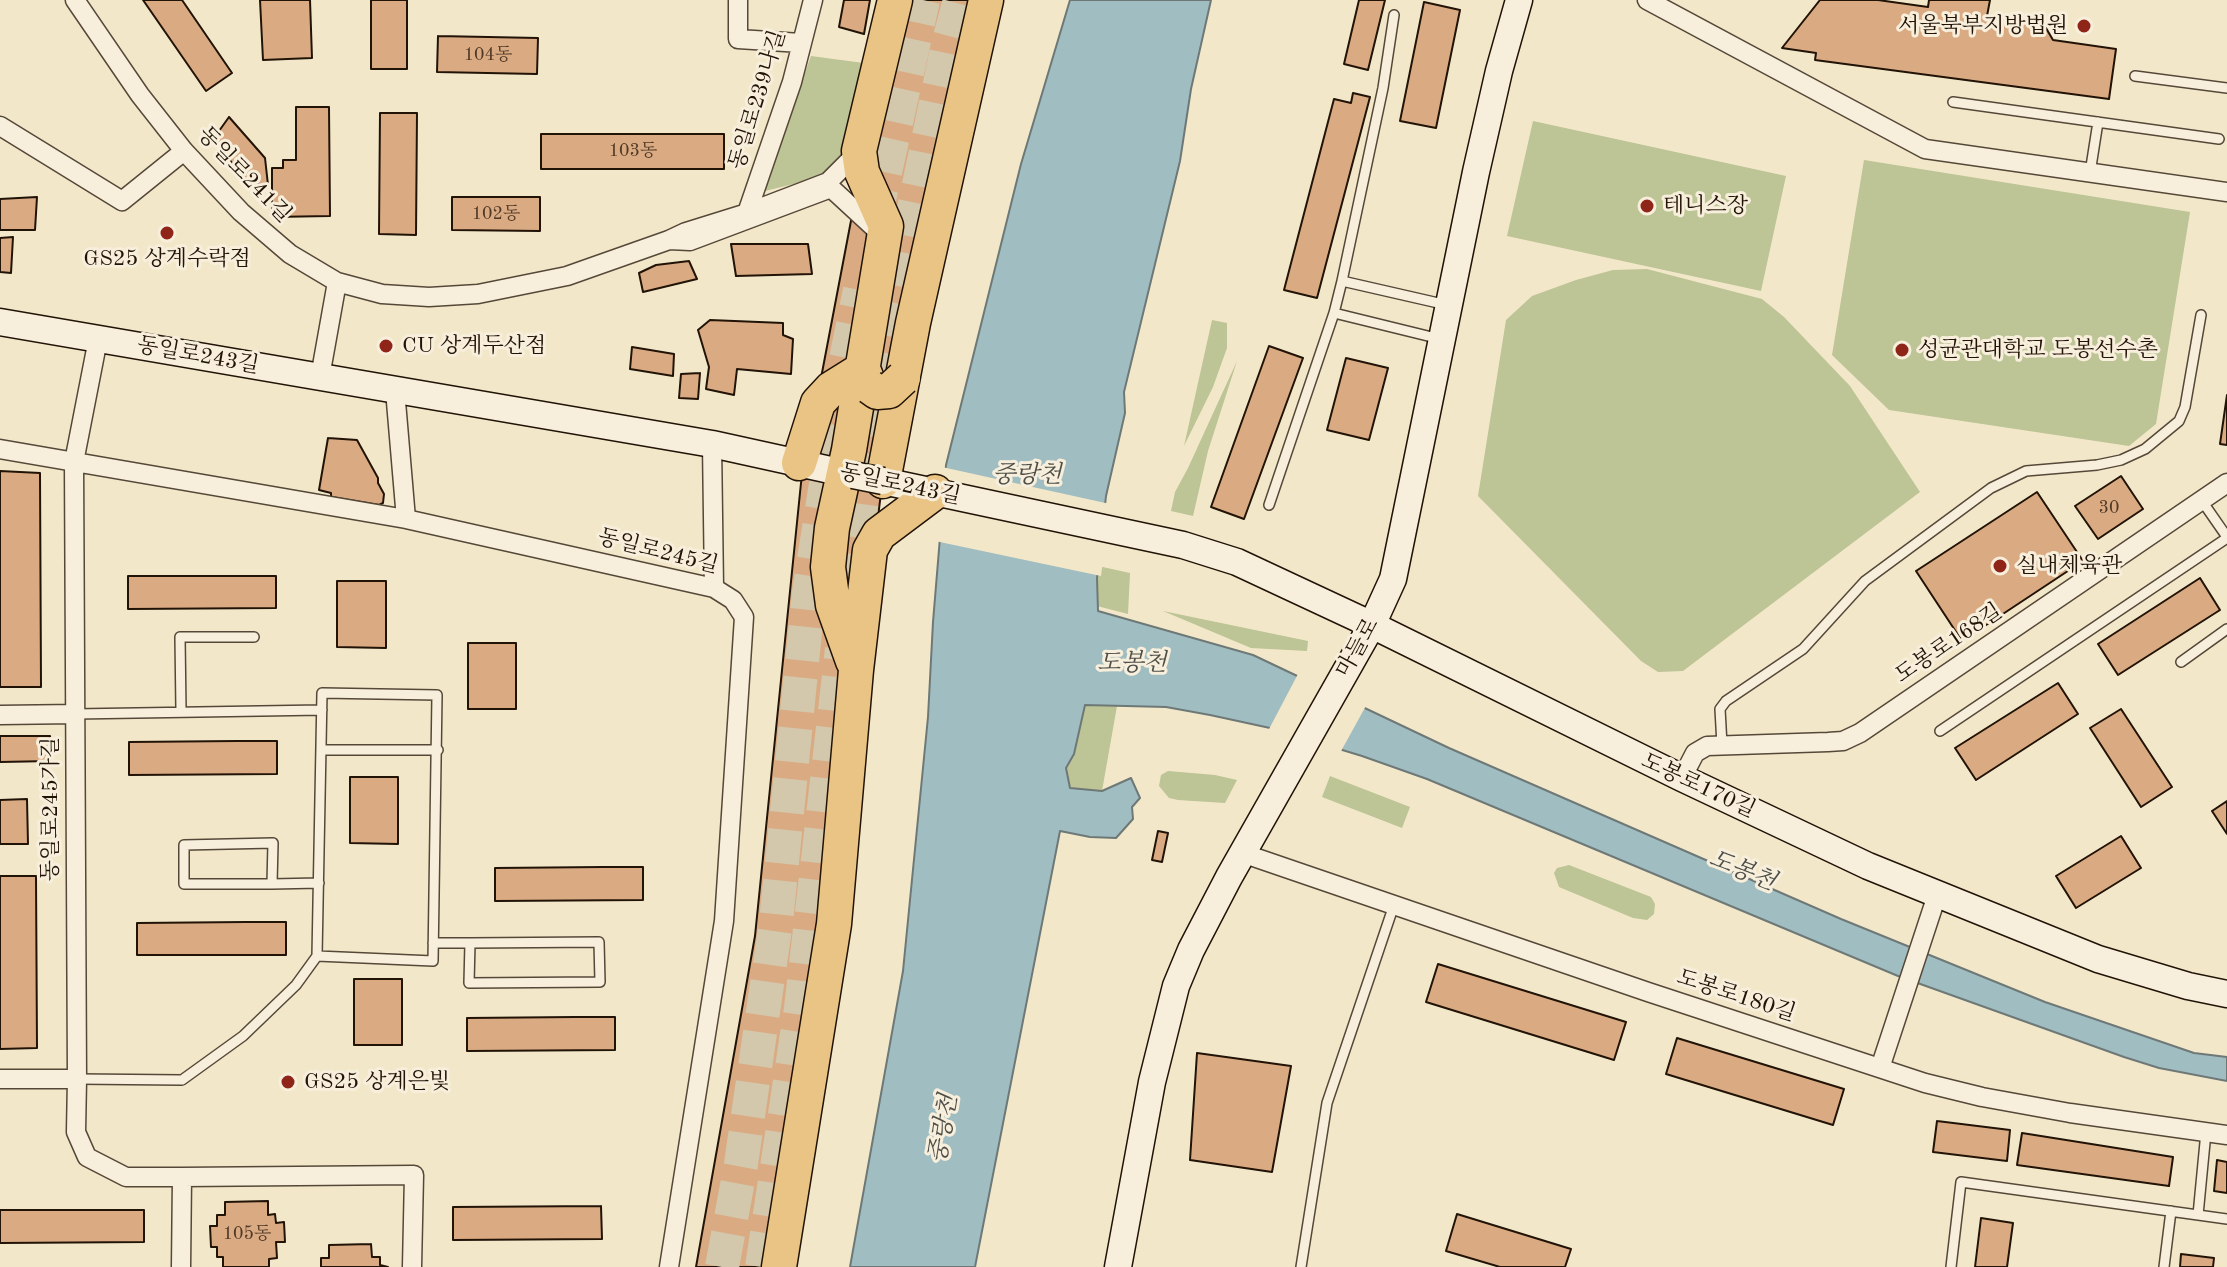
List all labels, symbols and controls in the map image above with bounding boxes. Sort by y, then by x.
place label: 서울북부지방법원 [1898,13,2068,39]
marker: 서울북부지방법원 [2075,17,2093,35]
street label: 동일로239나길 [724,27,792,173]
house number: 104동 [464,44,512,66]
street label: 동일로241길 [192,121,296,229]
house number: 103동 [609,140,657,162]
place label: 테니스장 [1663,193,1748,219]
marker: 테니스장 [1638,197,1656,215]
house number: 102동 [472,203,520,225]
marker: GS25 상계수락점 [158,224,176,242]
place label: GS25 상계수락점 [83,246,251,272]
street label: 동일로243길 [135,332,261,380]
place label: CU 상계두산점 [402,333,546,359]
marker: CU 상계두산점 [377,337,395,355]
place label: 성균관대학교 도봉선수촌 [1918,337,2158,363]
marker: 성균관대학교 도봉선수촌 [1893,341,1911,359]
street label: 동일로243길 [837,459,963,511]
water label: 중랑천 [992,462,1062,490]
house number: 30 [2099,497,2119,519]
street label: 동일로245길 [595,524,721,580]
place label: 실내체육관 [2016,553,2122,579]
marker: 실내체육관 [1991,557,2009,575]
street label: 도봉로168길 [1891,599,2007,689]
street label: 마들로 [1331,614,1385,682]
water label: 도봉천 [1097,650,1167,678]
street label: 동일로245가길 [38,737,64,881]
street label: 도봉로170길 [1637,748,1759,824]
water label: 도봉천 [1704,845,1780,897]
street label: 도봉로180길 [1673,964,1799,1028]
place label: GS25 상계은빛 [304,1069,450,1095]
marker: GS25 상계은빛 [279,1073,297,1091]
water label: 중랑천 [924,1092,964,1166]
house number: 105동 [223,1223,271,1245]

